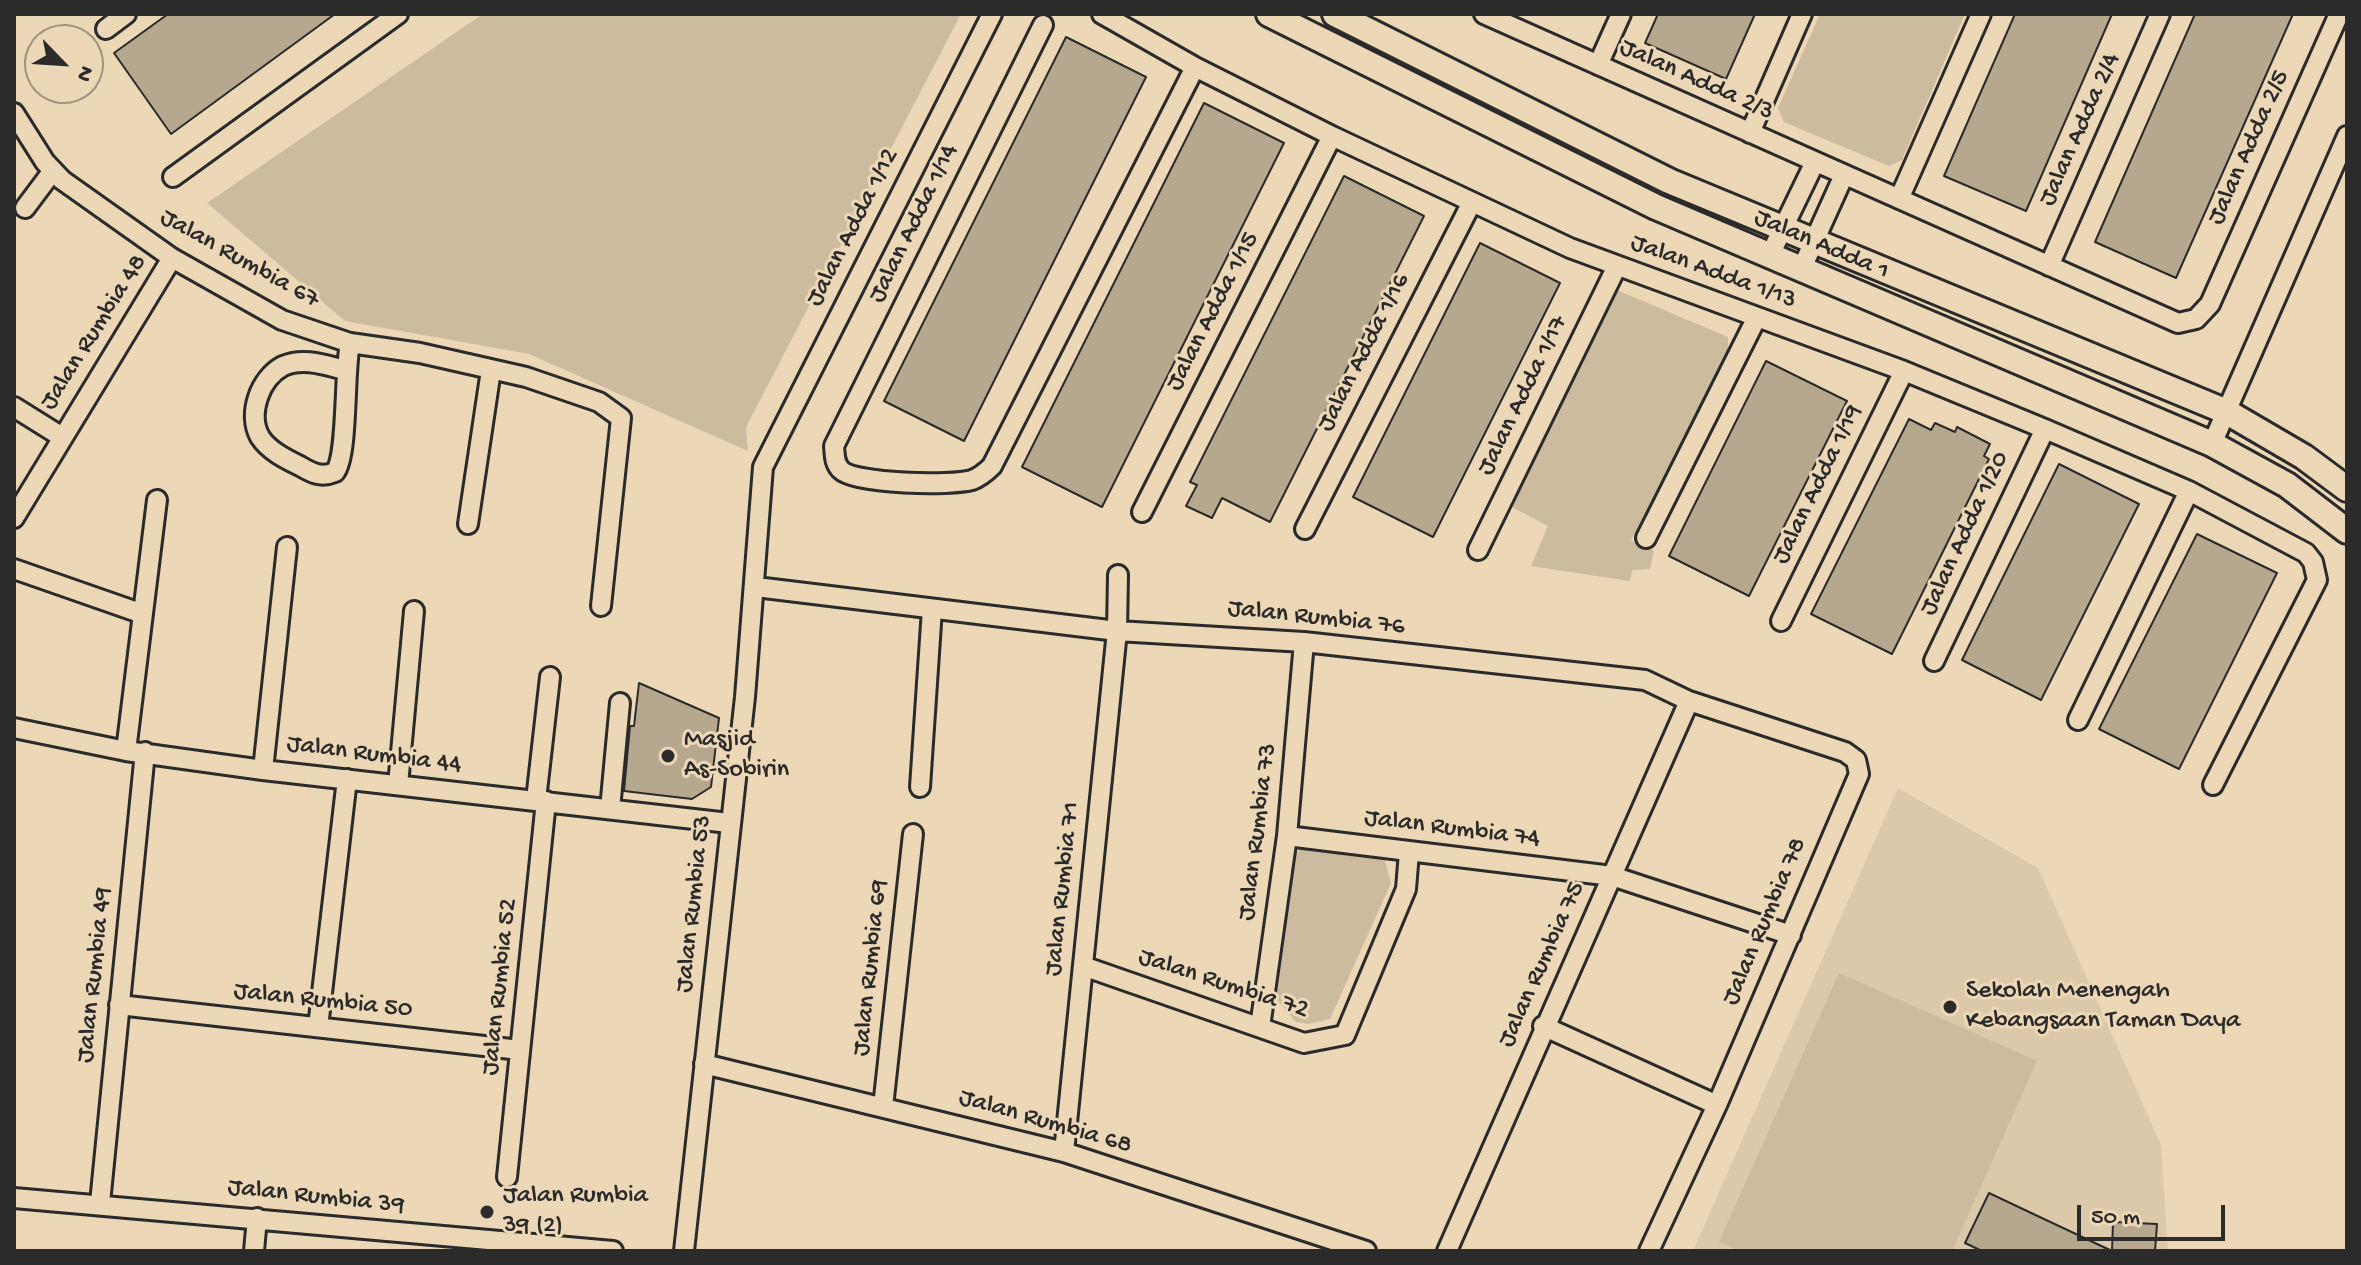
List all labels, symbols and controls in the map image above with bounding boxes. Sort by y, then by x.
north arrow [24,24,104,104]
street label: Jalan Adda 2/3 [1614,33,1778,129]
street label: Jalan Adda 2/4 [2033,48,2129,212]
text: N [69,61,99,85]
street label: Jalan Adda 2/5 [2202,66,2298,230]
street label: Jalan Adda 1/14 [863,139,967,309]
street label: Jalan Adda 1/12 [801,144,907,312]
street label: Jalan Rumbia 67 [154,203,324,317]
street label: Jalan Adda 1 [1749,204,1893,288]
street label: Jalan Adda 1/15 [1161,227,1267,397]
street label: Jalan Adda 1/13 [1626,229,1800,317]
street label: Jalan Rumbia 48 [35,249,155,417]
street label: Jalan Adda 1/16 [1312,269,1418,437]
street label: Jalan Adda 1/17 [1472,311,1576,481]
street label: Jalan Adda 1/19 [1767,400,1871,570]
street label: Jalan Adda 1/20 [1914,447,2018,621]
street label: Jalan Rumbia 76 [1226,594,1406,644]
place label: Masjid As-Sobirin [684,725,789,786]
street label: Jalan Rumbia 44 [285,730,463,782]
street label: Jalan Rumbia 73 [1233,742,1285,922]
marker: Masjid As-Sobirin [659,747,677,765]
street label: Jalan Rumbia 71 [1039,800,1089,978]
street label: Jalan Rumbia 74 [1362,804,1542,856]
street label: Jalan Rumbia 53 [670,814,720,994]
street label: Jalan Rumbia 78 [1717,834,1815,1010]
street label: Jalan Rumbia 75 [1492,877,1594,1053]
street label: Jalan Rumbia 69 [847,878,897,1058]
street label: Jalan Rumbia 49 [71,886,121,1064]
street label: Jalan Rumbia 52 [476,897,526,1077]
street label: Jalan Rumbia 72 [1134,943,1312,1027]
place label: Sekolah Menengah Kebangsaan Taman Daya [1966,976,2240,1038]
street label: Jalan Rumbia 50 [232,977,414,1027]
marker: Sekolah Menengah Kebangsaan Taman Daya [1941,998,1959,1016]
street label: Jalan Rumbia 68 [955,1083,1135,1163]
street label: Jalan Rumbia 39 [226,1173,406,1223]
place label: Jalan Rumbia 39 (2) [503,1181,648,1242]
scale bar [2081,1189,2229,1239]
marker: Jalan Rumbia 39 (2) [478,1203,496,1221]
text: 50 m [2091,1204,2140,1233]

